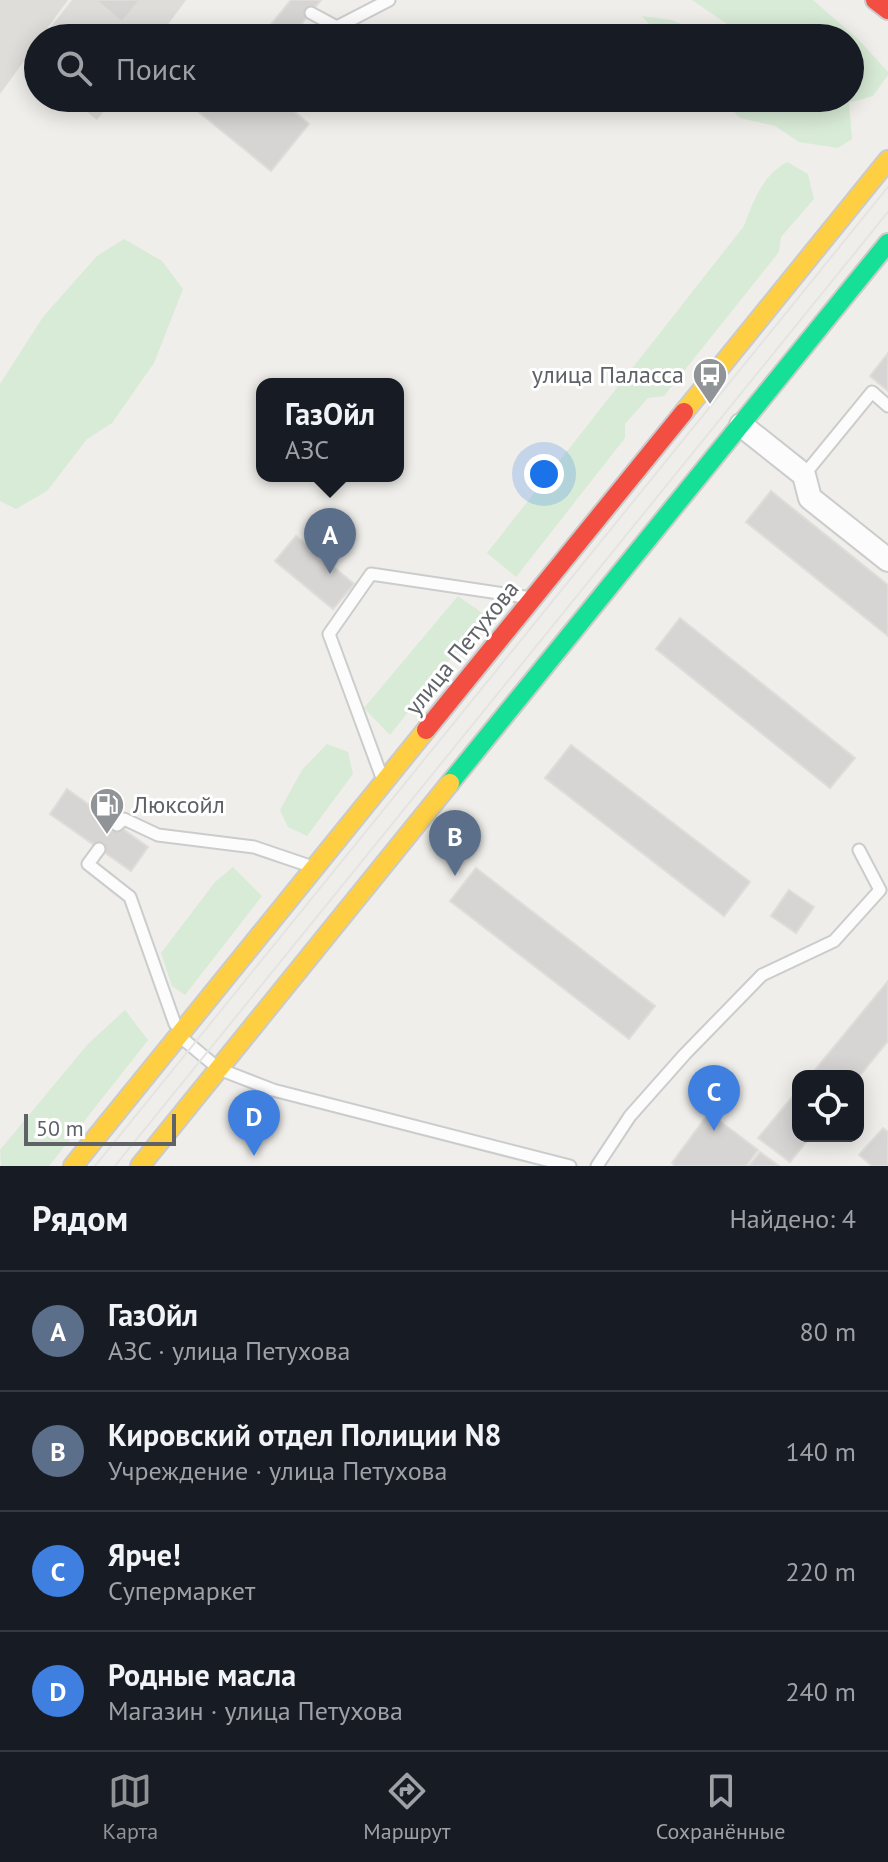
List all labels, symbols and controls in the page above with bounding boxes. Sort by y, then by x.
search box [24,24,864,112]
icon: search [52,46,96,90]
text: Поиск [116,49,196,88]
bus stop icon: улица Паласса [691,356,729,406]
place label: улица Паласса [532,359,684,390]
popup [256,378,404,482]
text: ГазОйл [285,394,375,433]
text: АЗС [285,433,329,466]
your location [524,454,564,494]
pin: A [304,508,356,574]
street label: улица Петухова [398,574,525,721]
fuel station icon: Люксойл [88,786,126,836]
place label: Люксойл [132,789,225,820]
pin: B [429,810,481,876]
pin: C [688,1065,740,1131]
map controls [792,1070,864,1142]
button: locate [792,1070,864,1142]
pin: D [228,1090,280,1156]
scale bar [24,1110,176,1146]
text: 50 m [36,1114,84,1142]
text: Рядом [32,1196,128,1240]
text: Найдено: 4 [729,1202,856,1235]
text: ГазОйл [108,1295,198,1334]
text: A [50,1315,66,1348]
text: 80 m [800,1315,856,1348]
text: АЗС · улица Петухова [108,1334,350,1367]
text: Кировский отдел Полиции N8 [108,1415,502,1454]
text: B [50,1435,66,1468]
text: 140 m [785,1435,856,1468]
text: Учреждение · улица Петухова [108,1454,447,1487]
text: Ярче! [108,1535,181,1574]
text: C [51,1555,65,1588]
text: 220 m [785,1555,856,1588]
text: Супермаркет [108,1574,255,1607]
text: Родные масла [108,1655,296,1694]
text: D [50,1675,66,1708]
text: 240 m [785,1675,856,1708]
text: Магазин · улица Петухова [108,1694,403,1727]
tab: Карта [103,1769,158,1845]
tab: Маршрут [363,1769,450,1845]
tab: Сохранённые [656,1769,785,1845]

